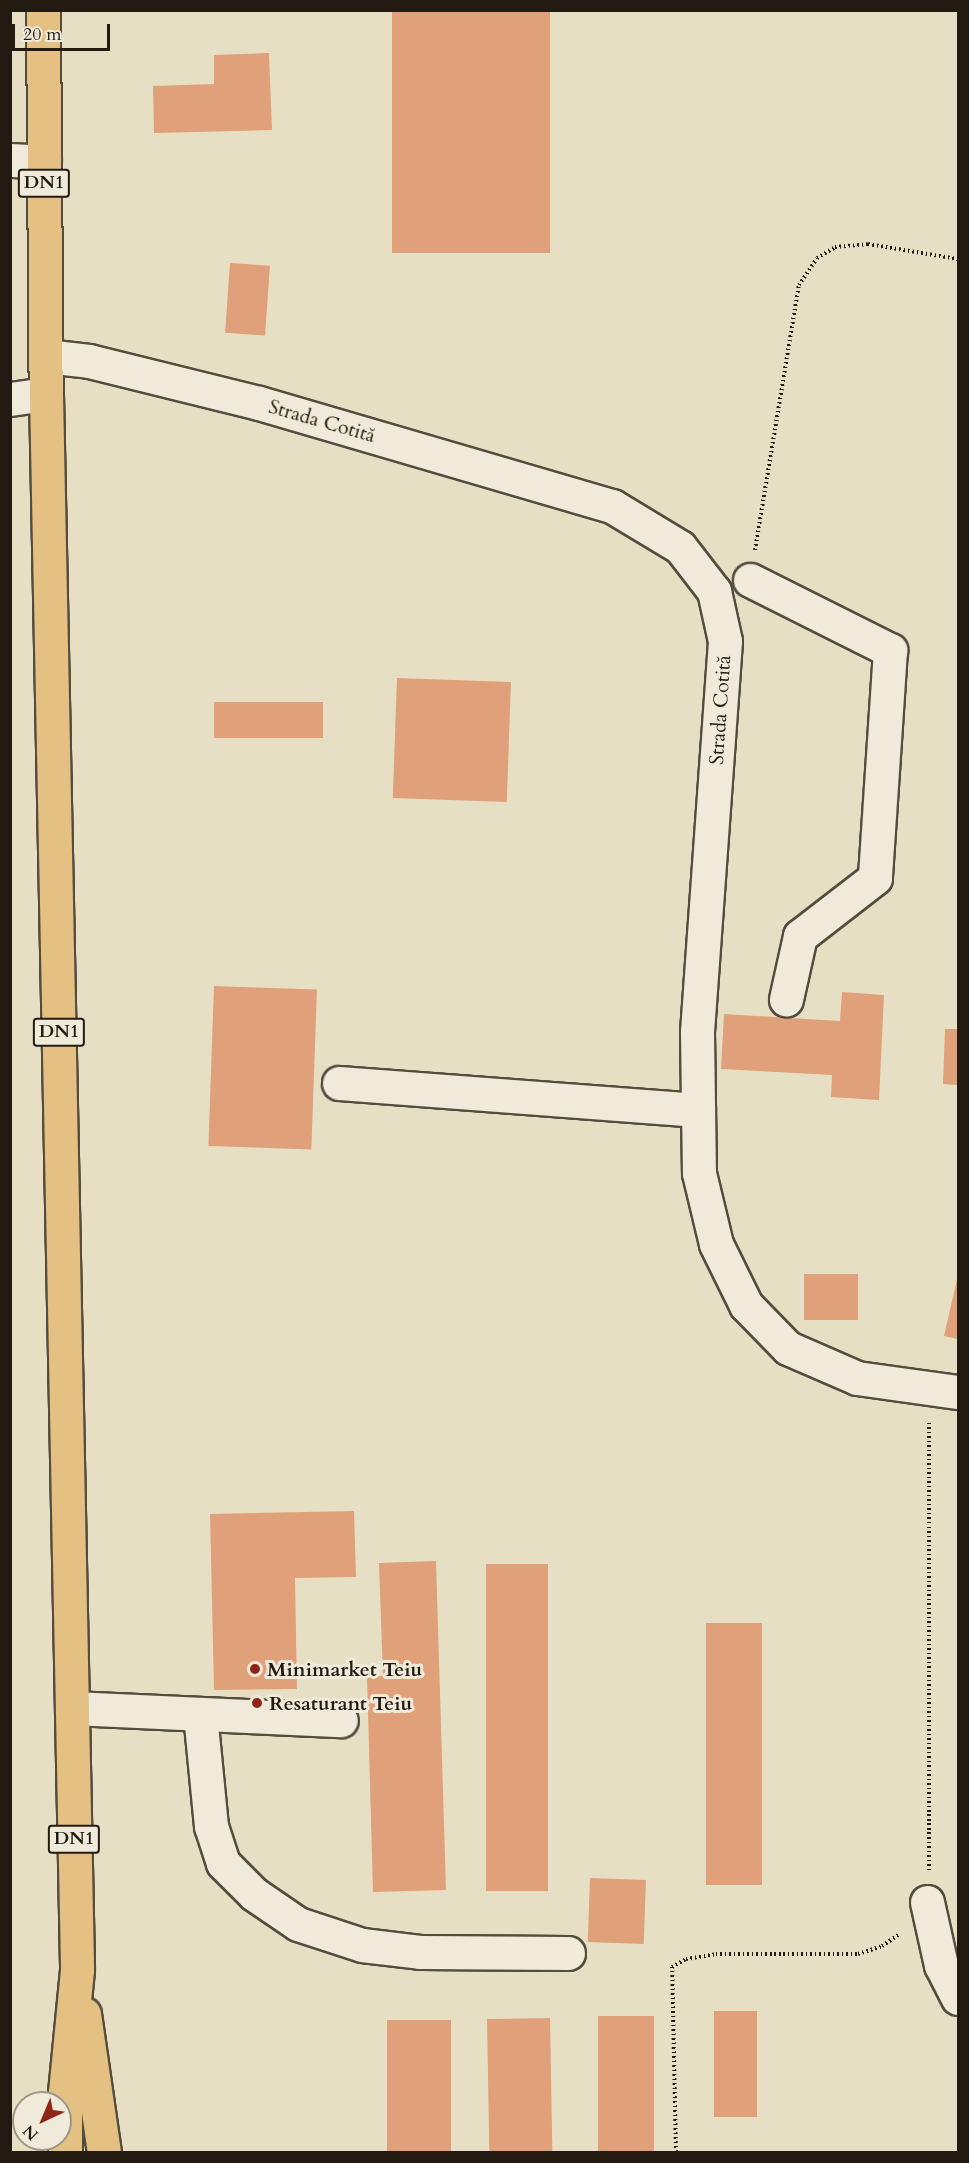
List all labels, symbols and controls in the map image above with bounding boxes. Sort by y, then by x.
scale bar [15,12,112,50]
text: 20 m [23,22,62,47]
road number: DN1 [17,168,71,198]
street label: Strada Cotită [266,394,378,448]
street label: Strada Cotită [704,654,736,766]
road number: DN1 [32,1017,86,1047]
place label: Minimarket Teiu [267,1657,422,1681]
marker: Minimarket Teiu [248,1662,262,1676]
place label: Resaturant Teiu [269,1691,412,1715]
marker: Resaturant Teiu [250,1696,264,1710]
road number: DN1 [47,1824,101,1854]
north arrow [12,2091,72,2151]
text: N [18,2120,44,2145]

